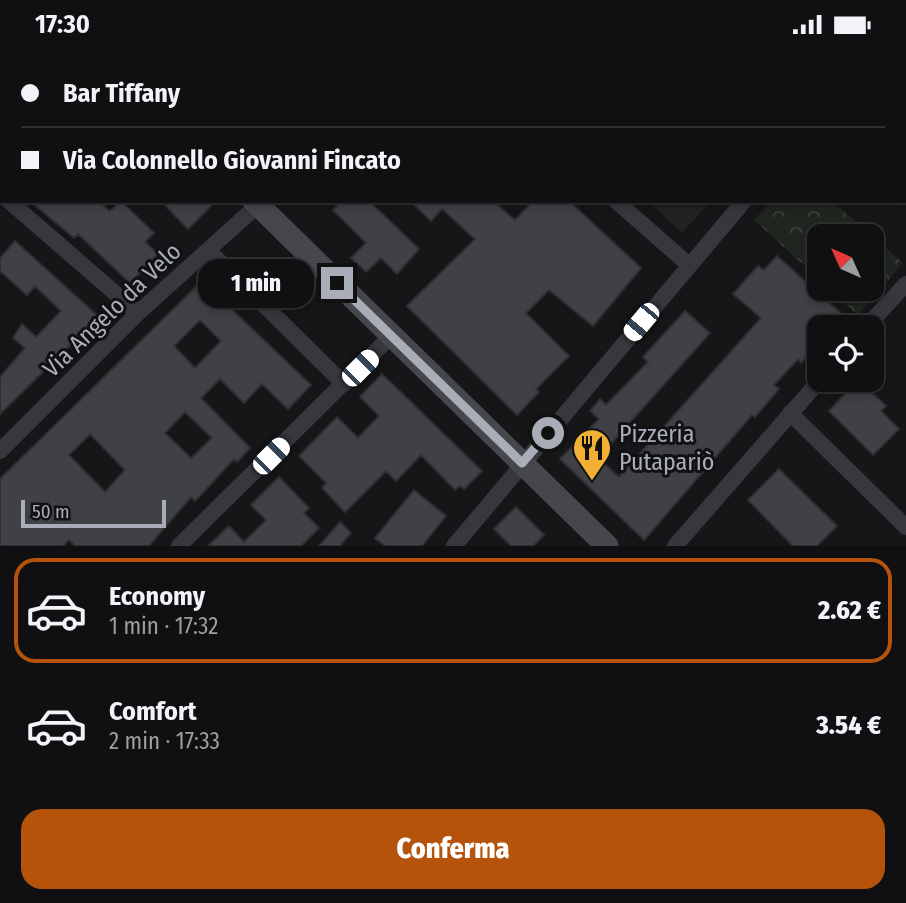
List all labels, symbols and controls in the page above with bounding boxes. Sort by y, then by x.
text: 17:30 [35,9,90,40]
text: Bar Tiffany [63,78,180,109]
text: Via Colonnello Giovanni Fincato [63,145,401,176]
north arrow [807,224,884,301]
map controls [807,224,884,392]
street label: Via Angelo da Velo [37,237,187,383]
callout: 1 min [197,259,312,307]
route end [321,267,353,299]
text: 1 min [231,269,281,297]
car [620,299,663,345]
button: locate [807,315,884,392]
car [338,346,383,390]
route start [532,417,564,449]
place label: Pizzeria Putapariò [619,420,714,476]
restaurant icon: Pizzeria Putapariò [571,427,613,482]
car [249,434,294,478]
scale bar [21,497,166,529]
text: 50 m [32,500,70,523]
icon: car [25,579,88,642]
text: Economy [109,581,205,612]
text: 2.62 € [818,595,881,626]
text: 1 min · 17:32 [109,612,218,640]
icon: car [25,694,88,757]
text: Comfort [109,696,197,727]
text: 3.54 € [816,710,881,741]
text: 2 min · 17:33 [109,727,220,755]
button: Conferma [21,809,885,889]

